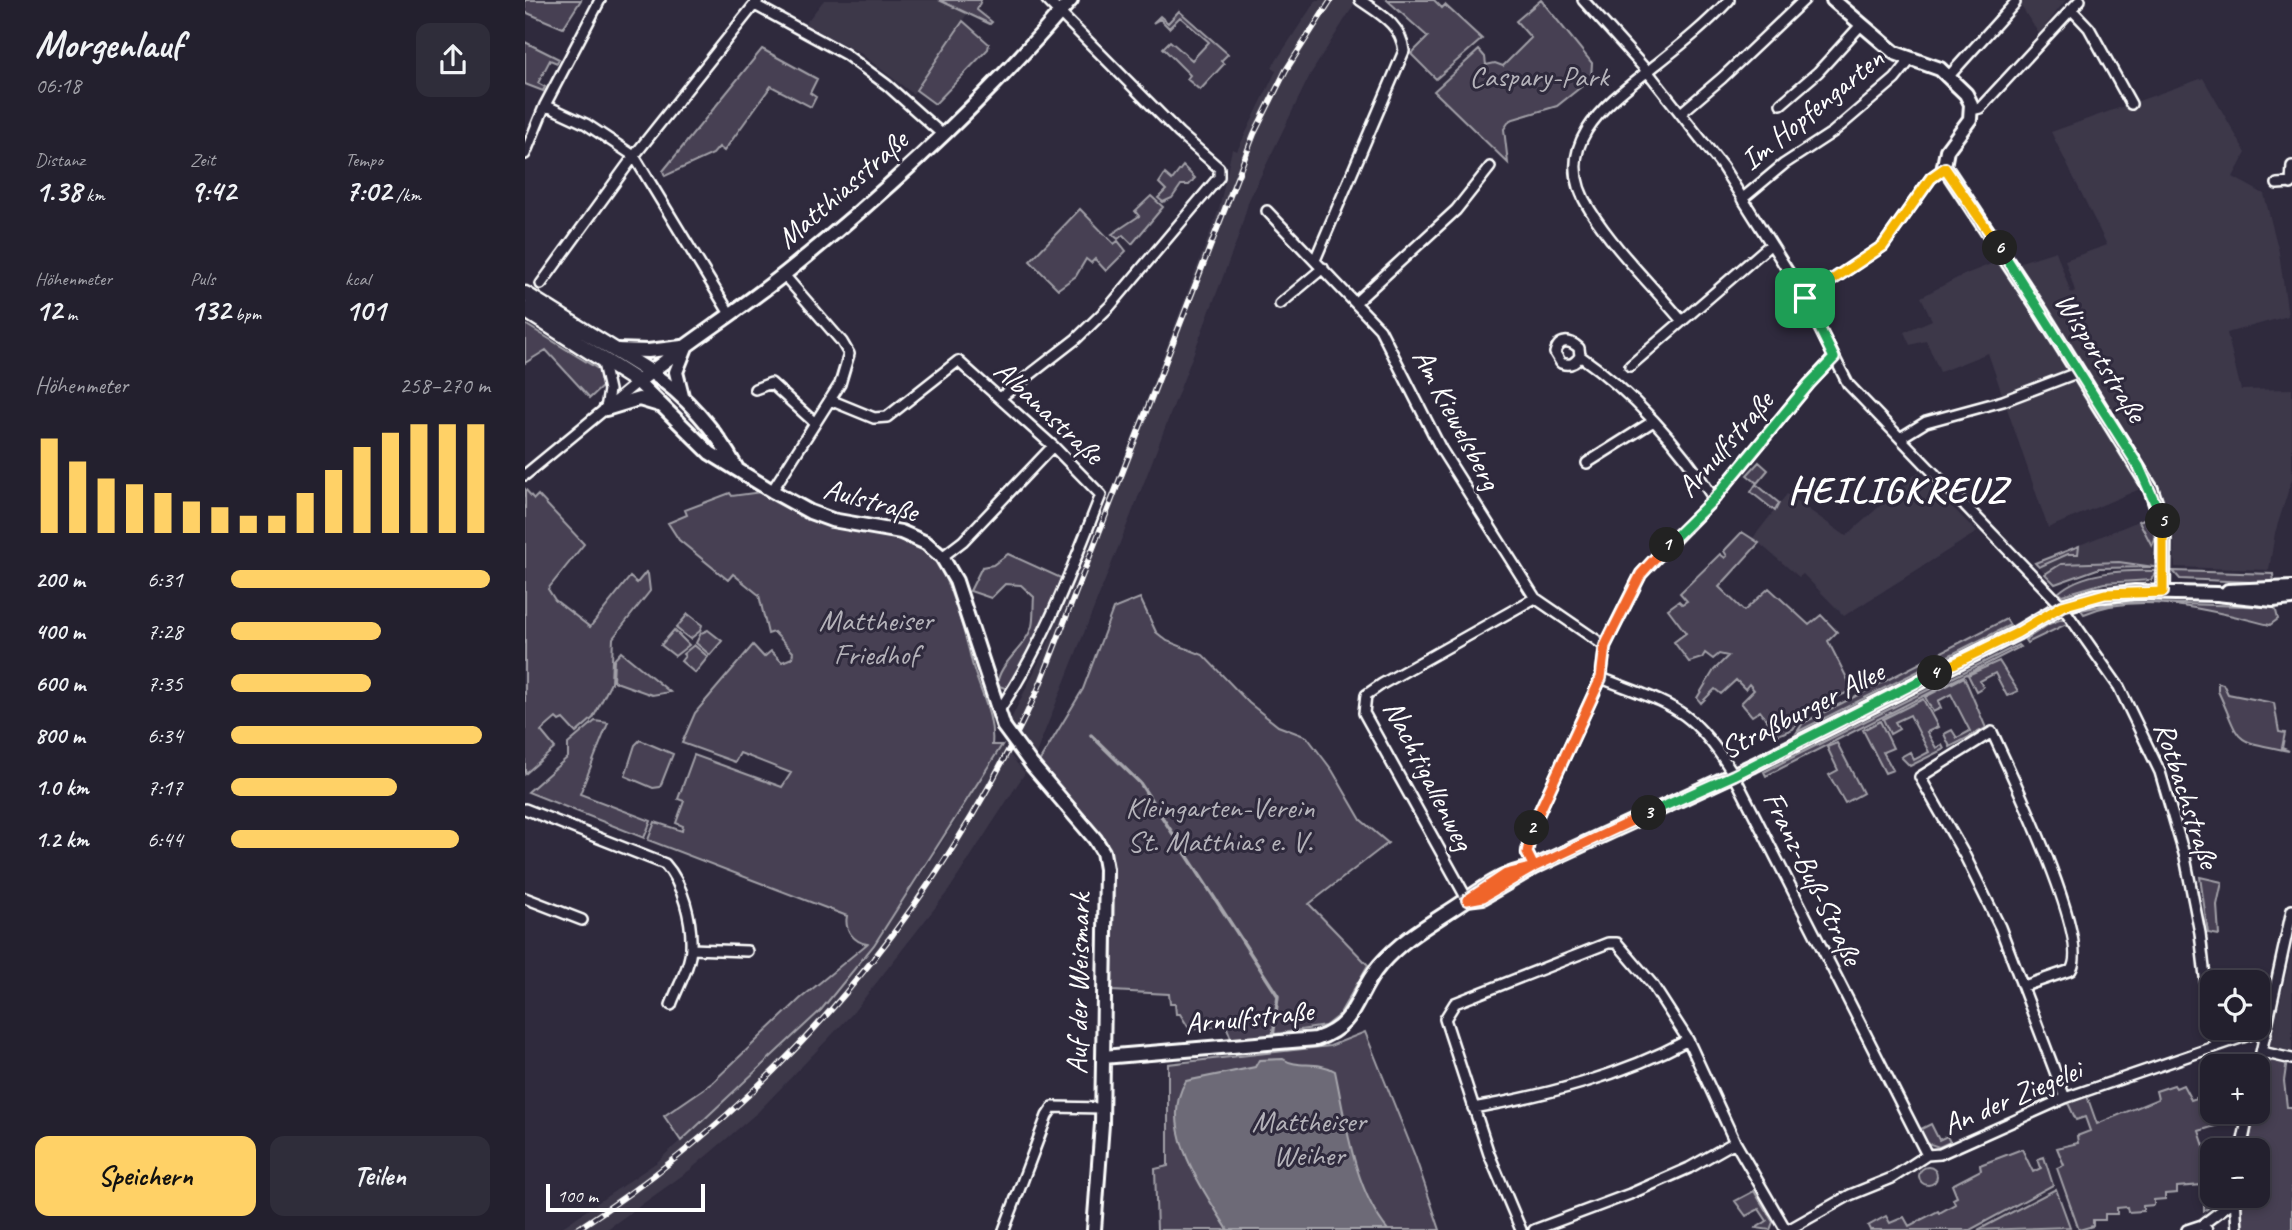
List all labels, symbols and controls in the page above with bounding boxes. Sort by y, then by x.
text: Morgenlauf [35,21,182,68]
button: share [416,23,490,97]
street label: Im Hopfengarten [1733,39,1892,178]
park label: Caspary-Park [1469,57,1611,95]
text: 06:18 [35,71,81,100]
street label: Matthiasstraße [768,120,917,256]
text: Distanz [35,148,85,172]
text: Zeit [190,148,215,172]
text: Tempo [345,148,383,172]
text: 1.38 [35,172,81,210]
text: 9:42 [190,172,236,210]
text: 7:02 [345,172,391,210]
text: km [81,183,105,207]
text: /km [391,183,421,207]
pin: 6 [1983,230,2017,266]
text: 6 [1995,235,2004,259]
text: Höhenmeter [35,267,112,291]
text: Puls [190,267,215,291]
text: kcal [345,267,370,291]
pin [1775,268,1835,328]
icon: arrive [1786,279,1824,317]
street label: Wisportstraße [2046,285,2157,431]
text: 12 [35,291,62,329]
text: 132 [190,291,231,329]
text: 101 [345,291,386,329]
text: m [62,302,77,326]
text: bpm [231,302,261,326]
street label: Am Kiewelsberg [1404,342,1511,497]
street label: Albanastraße [986,351,1114,474]
text: Höhenmeter [35,371,128,400]
text: 258–270 m [399,371,490,400]
street label: Arnulfstraße [1668,381,1783,505]
district label: HEILIGKREUZ [1788,466,2012,513]
street label: Aulstraße [820,469,924,531]
pin: 5 [2145,504,2181,538]
text: 5 [2158,508,2167,532]
pin: 1 [1649,528,1685,562]
text: 1 [1662,532,1671,556]
text: 200 m [35,565,85,594]
text: 6:31 [147,565,183,594]
park label: Mattheiser Friedhof [819,601,935,673]
text: 400 m [35,617,85,646]
text: 7:28 [147,617,183,646]
street label: Straßburger Allee [1714,651,1892,768]
pin: 4 [1917,656,1953,690]
text: 4 [1930,660,1939,684]
text: 600 m [35,669,85,698]
text: 7:35 [147,669,183,698]
street label: Nachtigallenweg [1375,694,1484,858]
street label: Rotbachstraße [2146,717,2229,875]
text: 800 m [35,721,85,750]
text: 6:34 [147,721,183,750]
text: 1.0 km [35,773,89,802]
text: 7:17 [147,773,183,802]
street label: Franz-Buß-Straße [1755,785,1872,973]
park label: Kleingarten-Verein St. Matthias e. V. [1125,788,1315,860]
pin: 3 [1631,796,1667,830]
text: 3 [1644,800,1653,824]
pin: 2 [1515,810,1549,846]
text: 2 [1527,815,1536,839]
text: 1.2 km [35,825,89,854]
text: 6:44 [147,825,183,854]
street label: Auf der Weismark [1057,891,1099,1075]
map controls [2200,970,2270,1208]
button: locate [2200,970,2270,1040]
street label: Arnulfstraße [1183,991,1317,1043]
street label: An der Ziegelei [1937,1049,2090,1143]
button: + [2200,1054,2270,1124]
park label: Mattheiser Weiher [1252,1102,1368,1174]
button: Speichern [35,1136,256,1216]
button: Teilen [270,1136,490,1216]
button: − [2200,1138,2270,1208]
scale bar [546,1181,705,1213]
text: 100 m [557,1184,598,1208]

